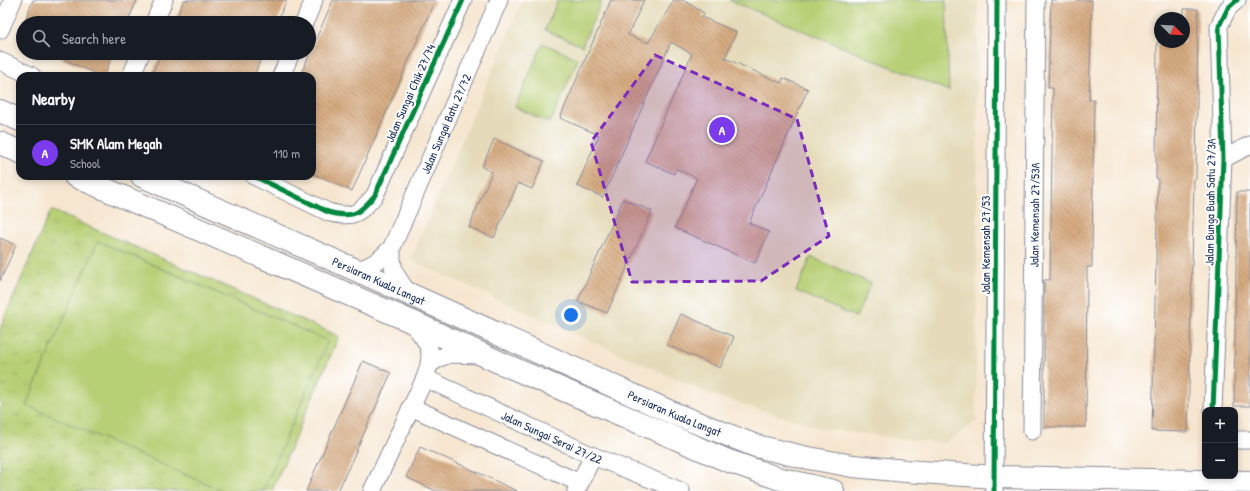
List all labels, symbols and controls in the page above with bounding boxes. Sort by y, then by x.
north arrow [1154,12,1190,48]
search box [16,16,316,60]
icon: search [30,27,52,49]
text: Search here [62,28,126,49]
street label: Jalan Sungai Chik 27/74 [381,41,439,145]
street label: Jalan Sungai Batu 27/72 [416,71,475,176]
text: Nearby [32,87,75,110]
pin: A [709,115,735,145]
text: SMK Alam Megah [70,133,162,154]
street label: Jalan Bunga Buah Satu 27/3A [1200,138,1220,266]
text: A [42,144,48,162]
text: 110 m [273,144,300,162]
text: School [70,154,100,172]
street label: Jalan Kemensah 27/53A [1025,162,1043,268]
street label: Jalan Kemensah 27/53 [977,196,994,294]
street label: Persiaran Kuala Langat [330,252,429,309]
your location [561,305,581,325]
street label: Persiaran Kuala Langat [625,385,725,440]
street label: Jalan Sungai Serai 27/22 [499,406,605,468]
map controls [1202,407,1238,479]
button: + [1202,407,1238,443]
button: − [1202,443,1238,479]

